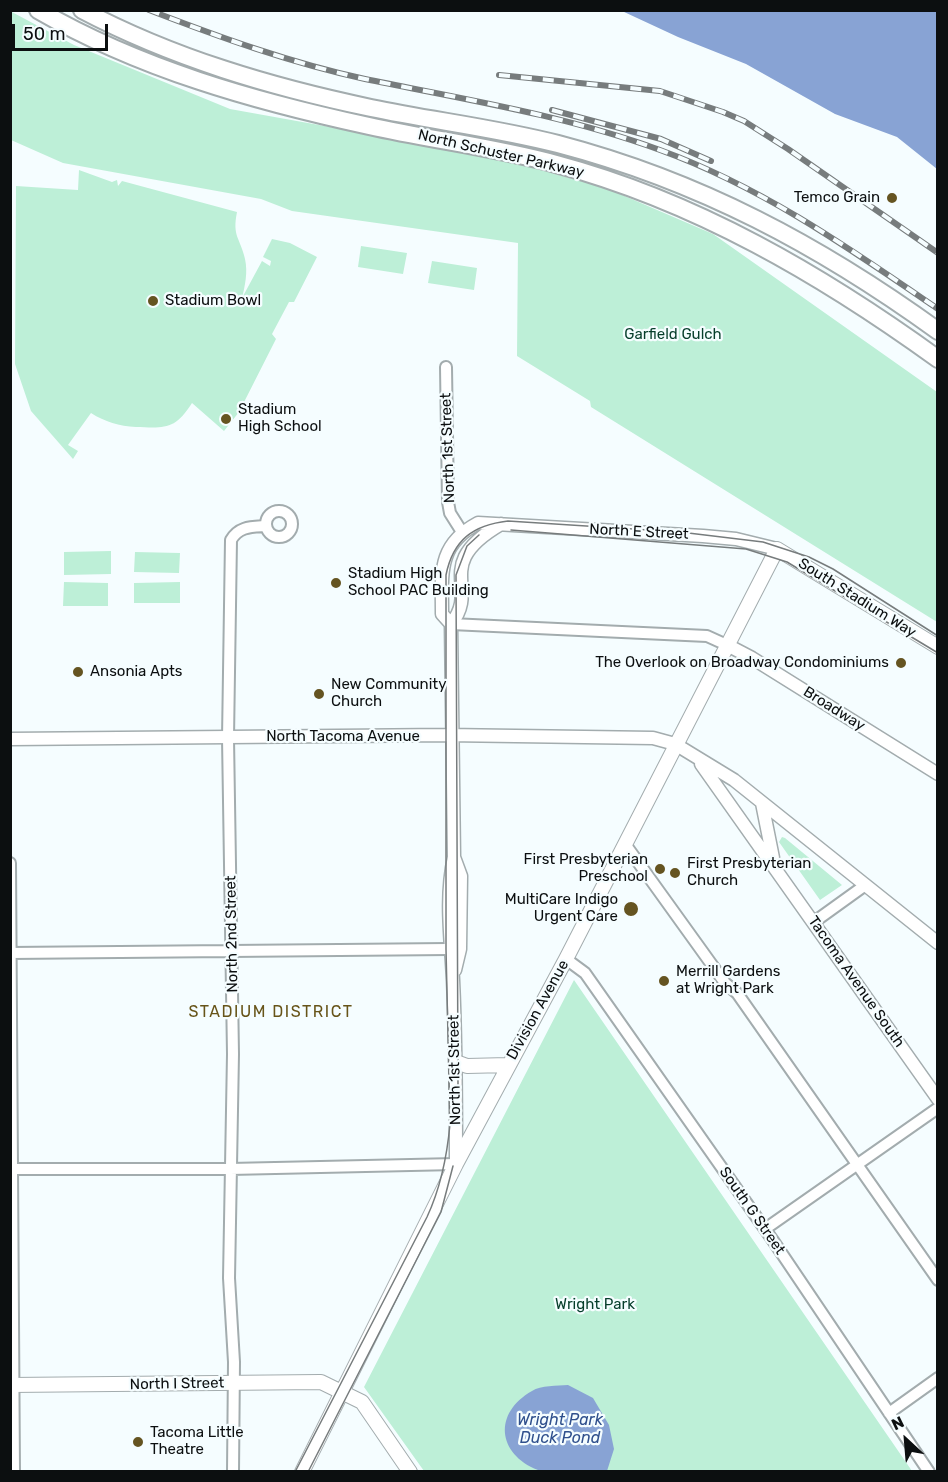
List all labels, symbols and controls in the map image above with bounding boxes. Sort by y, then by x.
scale bar [15,12,111,50]
text: 50 m [23,23,66,45]
street label: North Schuster Parkway [416,126,586,182]
place label: Temco Grain [794,189,880,207]
marker: Temco Grain [885,191,899,205]
place label: Stadium Bowl [165,292,261,310]
marker: Stadium Bowl [146,294,160,308]
park label: Garfield Gulch [624,326,722,344]
street label: North 1st Street [437,393,459,503]
place label: Stadium High School [238,401,322,436]
marker: Stadium High School [219,412,233,426]
street label: North E Street [589,520,689,544]
street label: South Stadium Way [795,554,919,642]
place label: Stadium High School PAC Building [348,565,489,600]
marker: Stadium High School PAC Building [329,576,343,590]
place label: The Overlook on Broadway Condominiums [595,654,889,672]
marker: The Overlook on Broadway Condominiums [894,656,908,670]
place label: Ansonia Apts [90,663,182,681]
marker: Ansonia Apts [71,665,85,679]
place label: New Community Church [331,676,446,711]
street label: Broadway [800,683,868,735]
marker: New Community Church [312,687,326,701]
street label: North Tacoma Avenue [266,728,420,746]
place label: First Presbyterian Preschool [524,851,648,886]
place label: First Presbyterian Church [687,855,811,890]
marker: First Presbyterian Preschool [653,862,667,876]
marker: First Presbyterian Church [668,866,682,880]
street label: North 2nd Street [222,875,242,993]
place label: MultiCare Indigo Urgent Care [505,891,618,926]
marker: MultiCare Indigo Urgent Care [622,900,640,918]
street label: Tacoma Avenue South [804,913,908,1051]
street label: Division Avenue [503,957,573,1063]
place label: Merrill Gardens at Wright Park [676,963,780,998]
marker: Merrill Gardens at Wright Park [657,974,671,988]
district label: STADIUM DISTRICT [188,1002,354,1022]
street label: North 1st Street [445,1015,465,1125]
street label: South G Street [715,1164,789,1258]
park label: Wright Park [555,1296,635,1314]
street label: North I Street [130,1374,224,1394]
water label: Wright Park Duck Pond [517,1410,603,1448]
north arrow [876,1410,936,1470]
text: N [889,1412,907,1434]
place label: Tacoma Little Theatre [150,1424,244,1459]
marker: Tacoma Little Theatre [131,1435,145,1449]

